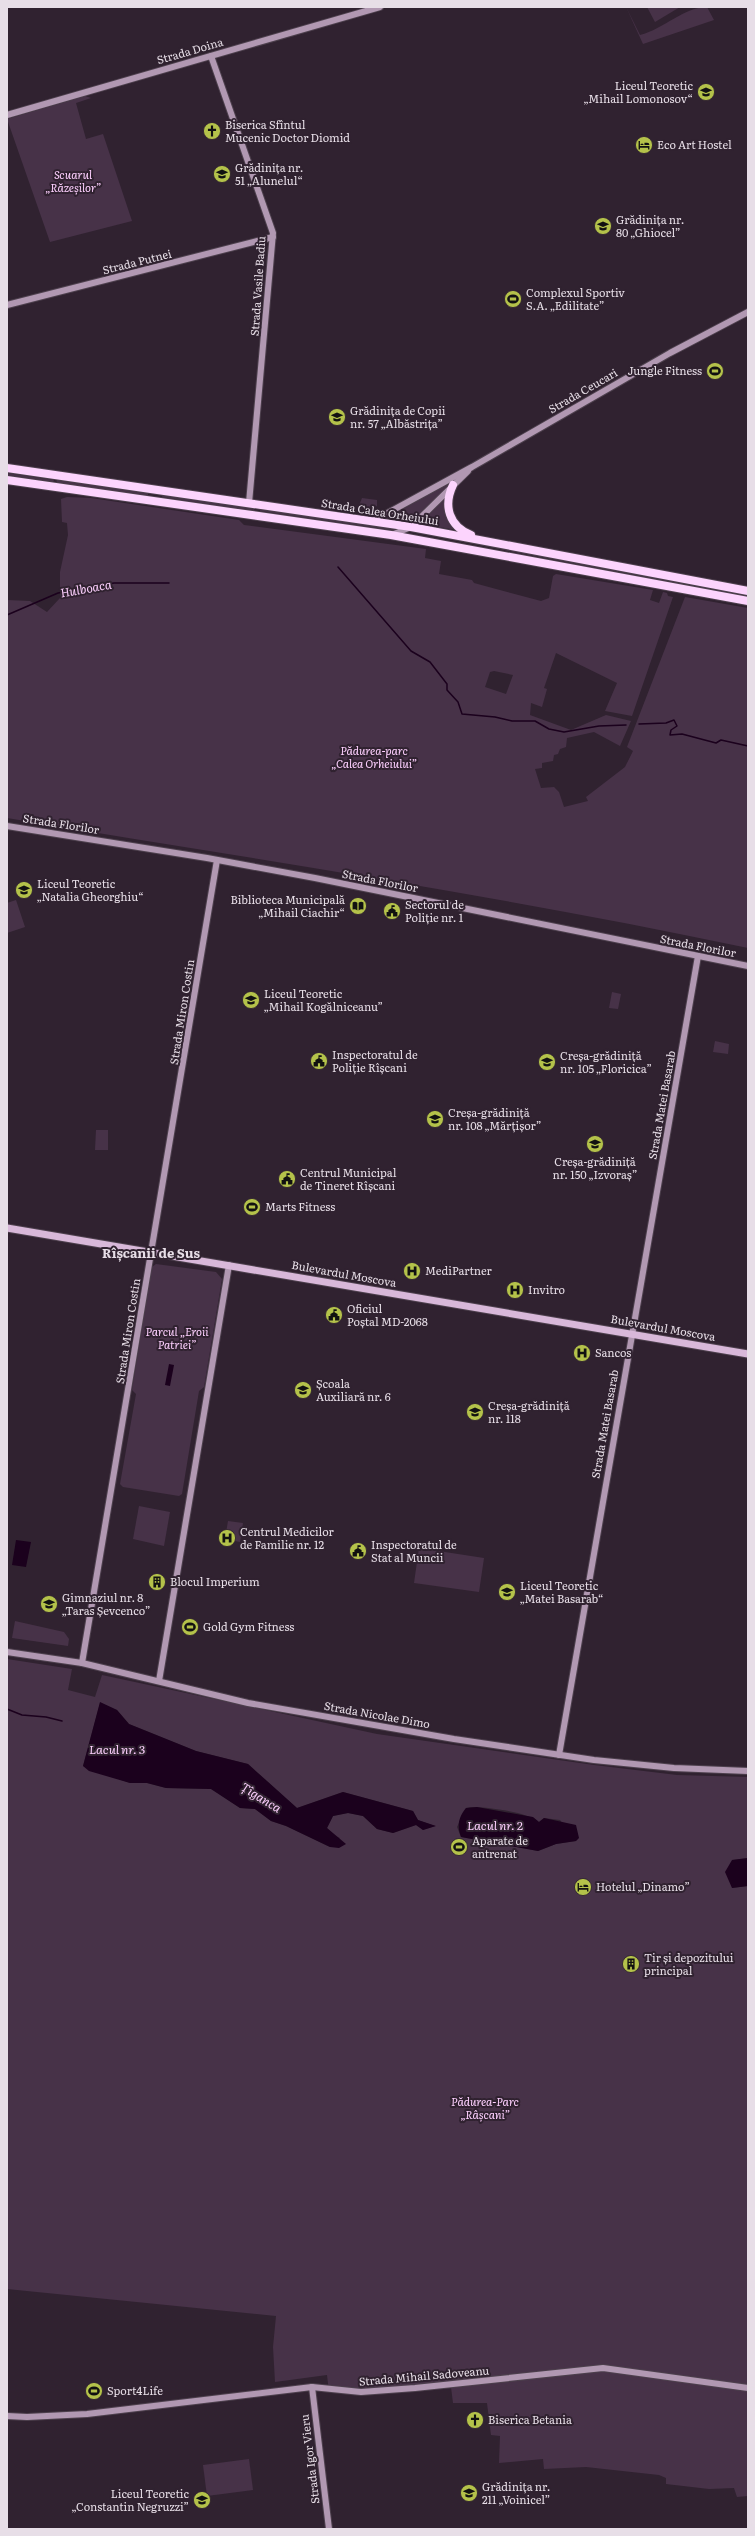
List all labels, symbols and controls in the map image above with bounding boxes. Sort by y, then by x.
street label: Strada Doina [155,33,225,67]
place label: Liceul Teoretic „Mihail Lomonosov“ [584,77,694,106]
school or university icon: Liceul Teoretic „Mihail Lomonosov“ [696,82,716,102]
place label: Biserica Sfîntul Mucenic Doctor Diomid [225,116,350,145]
church icon: Biserica Sfîntul Mucenic Doctor Diomid [202,121,222,141]
hotel icon: Eco Art Hostel [634,135,654,155]
place label: Eco Art Hostel [657,136,732,152]
place label: Grădinița nr. 51 „Alunelul“ [235,159,303,188]
school or university icon: Grădinița nr. 51 „Alunelul“ [212,164,232,184]
park label: Scuarul „Răzeșilor” [45,166,101,195]
place label: Grădinița nr. 80 „Ghiocel” [616,211,684,240]
school or university icon: Grădinița nr. 80 „Ghiocel” [593,216,613,236]
street label: Strada Vasile Badiu [246,235,268,337]
street label: Strada Putnei [101,245,173,277]
place label: Complexul Sportiv S.A. „Edilitate” [526,284,625,313]
sports icon: Complexul Sportiv S.A. „Edilitate” [503,289,523,309]
sports icon: Jungle Fitness [705,361,725,381]
place label: Jungle Fitness [627,362,702,378]
street label: Strada Ceucari [545,364,620,416]
place label: Grădinița de Copii nr. 57 „Albăstrița” [350,402,446,431]
school or university icon: Grădinița de Copii nr. 57 „Albăstrița” [327,407,347,427]
street label: Strada Calea Orheiului [320,494,440,528]
water label: Hulboaca [59,575,113,601]
park label: Pădurea-parc „Calea Orheiului” [331,742,417,771]
street label: Strada Florilor [22,809,101,837]
street label: Strada Florilor [341,865,420,895]
place label: Liceul Teoretic „Natalia Gheorghiu“ [37,875,144,904]
school or university icon: Liceul Teoretic „Natalia Gheorghiu“ [14,880,34,900]
place label: Biblioteca Municipală „Mihail Ciachir“ [231,891,345,920]
library icon: Biblioteca Municipală „Mihail Ciachir“ [348,896,368,916]
place label: Sectorul de Poliție nr. 1 [405,896,464,925]
public building icon: Sectorul de Poliție nr. 1 [382,901,402,921]
street label: Strada Florilor [659,930,738,960]
street label: Strada Miron Costin [165,958,197,1066]
place label: Liceul Teoretic „Mihail Kogălniceanu” [264,985,383,1014]
school or university icon: Liceul Teoretic „Mihail Kogălniceanu” [241,990,261,1010]
place label: Inspectoratul de Poliție Rîșcani [332,1046,418,1075]
place label: Creșa-grădiniță nr. 105 „Floricica” [560,1047,652,1076]
street label: Strada Matei Basarab [644,1049,679,1161]
public building icon: Inspectoratul de Poliție Rîșcani [309,1051,329,1071]
school or university icon: Creșa-grădiniță nr. 105 „Floricica” [537,1052,557,1072]
place label: Creșa-grădiniță nr. 108 „Mărțișor” [448,1104,542,1133]
school or university icon: Creșa-grădiniță nr. 108 „Mărțișor” [425,1109,445,1129]
school or university icon: Creșa-grădiniță nr. 150 „Izvoraș” [585,1134,605,1154]
place label: Creșa-grădiniță nr. 150 „Izvoraș” [553,1153,637,1182]
place label: Centrul Municipal de Tineret Rîșcani [300,1164,397,1193]
public building icon: Centrul Municipal de Tineret Rîșcani [277,1169,297,1189]
sports icon: Marts Fitness [242,1197,262,1217]
place label: Marts Fitness [265,1198,335,1214]
district label: Rîșcanii de Sus [102,1243,201,1262]
street label: Bulevardul Moscova [291,1256,398,1290]
hospital icon: MediPartner [402,1261,422,1281]
place label: MediPartner [425,1262,493,1278]
street label: Strada Miron Costin [111,1277,143,1385]
hospital icon: Invitro [505,1280,525,1300]
place label: Invitro [528,1281,565,1297]
place label: Oficiul Poștal MD-2068 [347,1300,428,1329]
public building icon: Oficiul Poștal MD-2068 [324,1305,344,1325]
street label: Bulevardul Moscova [610,1310,717,1344]
park label: Parcul „Eroii Patriei” [145,1323,209,1352]
hospital icon: Sancos [572,1343,592,1363]
place label: Sancos [595,1344,631,1360]
street label: Strada Matei Basarab [587,1368,622,1480]
place label: Școala Auxiliară nr. 6 [316,1375,391,1404]
school or university icon: Școala Auxiliară nr. 6 [293,1380,313,1400]
place label: Creșa-grădiniță nr. 118 [488,1397,570,1426]
school or university icon: Creșa-grădiniță nr. 118 [465,1402,485,1422]
place label: Centrul Medicilor de Familie nr. 12 [240,1523,334,1552]
hospital icon: Centrul Medicilor de Familie nr. 12 [217,1528,237,1548]
place label: Inspectoratul de Stat al Muncii [371,1536,457,1565]
public building icon: Inspectoratul de Stat al Muncii [348,1541,368,1561]
building icon: Blocul Imperium [147,1572,167,1592]
place label: Blocul Imperium [170,1573,260,1589]
place label: Liceul Teoretic „Matei Basarab“ [520,1577,604,1606]
school or university icon: Liceul Teoretic „Matei Basarab“ [497,1582,517,1602]
place label: Gimnaziul nr. 8 „Taras Șevcenco” [62,1589,151,1618]
school or university icon: Gimnaziul nr. 8 „Taras Șevcenco” [39,1594,59,1614]
sports icon: Gold Gym Fitness [180,1617,200,1637]
place label: Gold Gym Fitness [203,1618,294,1634]
street label: Strada Nicolae Dimo [323,1697,431,1731]
water label: Lacul nr. 3 [89,1740,145,1758]
water label: Țîganca [238,1778,285,1817]
water label: Lacul nr. 2 [467,1816,523,1834]
place label: Aparate de antrenat [472,1832,528,1861]
sports icon: Aparate de antrenat [449,1837,469,1857]
hotel icon: Hotelul „Dinamo” [573,1877,593,1897]
place label: Hotelul „Dinamo” [596,1878,690,1894]
place label: Tir și depozitului principal [644,1949,734,1978]
building icon: Tir și depozitului principal [621,1954,641,1974]
park label: Pădurea-Parc „Râșcani” [451,2093,519,2122]
street label: Strada Mihail Sadoveanu [358,2361,490,2389]
sports icon: Sport4Life [84,2381,104,2401]
place label: Sport4Life [107,2382,163,2398]
church icon: Biserica Betania [465,2410,485,2430]
place label: Biserica Betania [488,2411,572,2427]
street label: Strada Igor Vieru [296,2413,322,2505]
place label: Grădinița nr. 211 „Voinicel” [482,2478,550,2507]
school or university icon: Grădinița nr. 211 „Voinicel” [459,2483,479,2503]
place label: Liceul Teoretic „Constantin Negruzzi” [72,2485,190,2514]
school or university icon: Liceul Teoretic „Constantin Negruzzi” [192,2490,212,2510]

